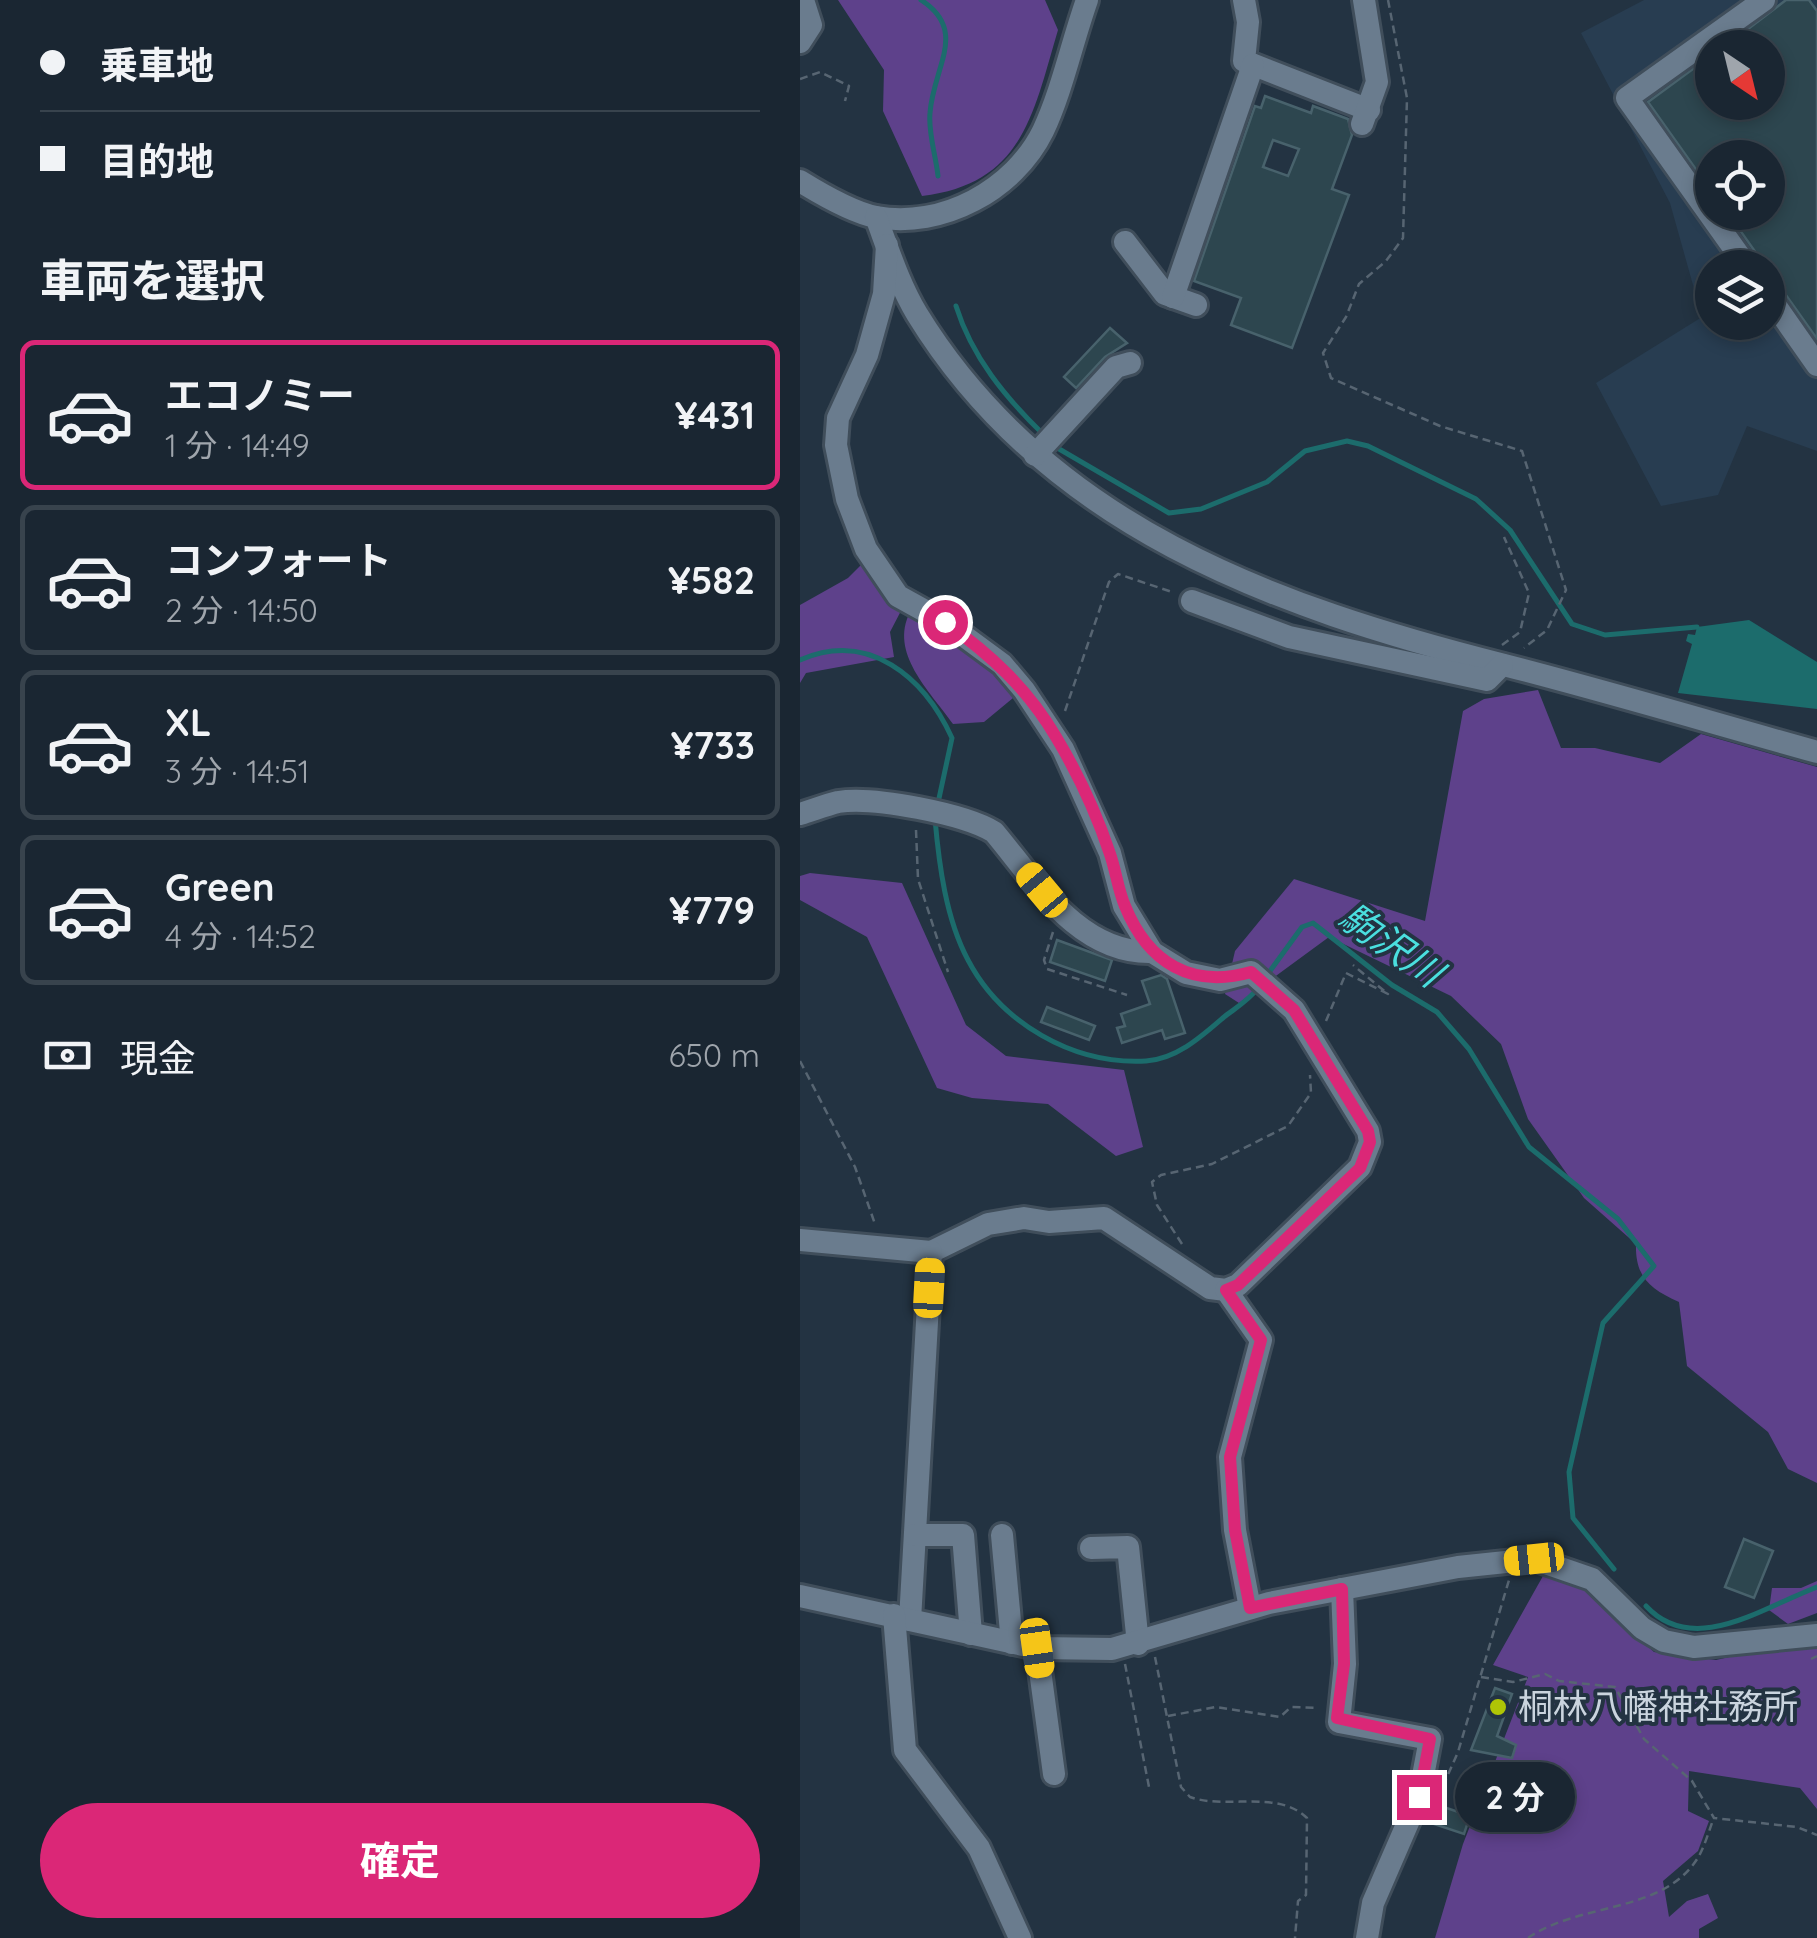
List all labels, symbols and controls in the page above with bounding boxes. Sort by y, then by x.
north arrow [1695,30,1785,120]
map controls [1695,30,1785,340]
text: 乗車地 [100,41,214,89]
text: 目的地 [100,137,214,185]
button: locate [1695,140,1785,230]
button: layers [1695,250,1785,340]
text: 車両を選択 [40,252,265,308]
icon: car [45,370,135,460]
text: エコノミー [165,371,355,419]
text: ¥431 [675,391,755,439]
text: 1 分 · 14:49 [165,425,310,465]
icon: car [45,535,135,625]
text: コンフォート [165,536,392,584]
text: ¥582 [668,556,755,604]
text: 2 分 · 14:50 [165,590,318,630]
route start [923,600,968,645]
text: XL [165,698,211,746]
icon: car [45,700,135,790]
text: ¥733 [671,721,755,769]
text: 3 分 · 14:51 [165,751,310,791]
car [1011,857,1073,923]
text: Green [165,863,275,911]
icon: car [45,865,135,955]
text: ¥779 [669,886,755,934]
water label: 駒沢川 [1331,892,1455,999]
text: 4 分 · 14:52 [165,916,316,956]
icon: cash [40,1028,95,1083]
text: 現金 [120,1034,196,1082]
text: 650 m [668,1035,760,1075]
car [912,1257,946,1319]
car [1503,1541,1565,1577]
car [1018,1616,1056,1680]
place label: 桐林八幡神社務所 [1518,1684,1798,1728]
marker: 桐林八幡神社務所 [1487,1696,1509,1718]
callout: 2 分 [1454,1762,1574,1832]
route end [1397,1775,1442,1820]
text: 2 分 [1485,1777,1545,1817]
button: 確定 [40,1803,760,1918]

